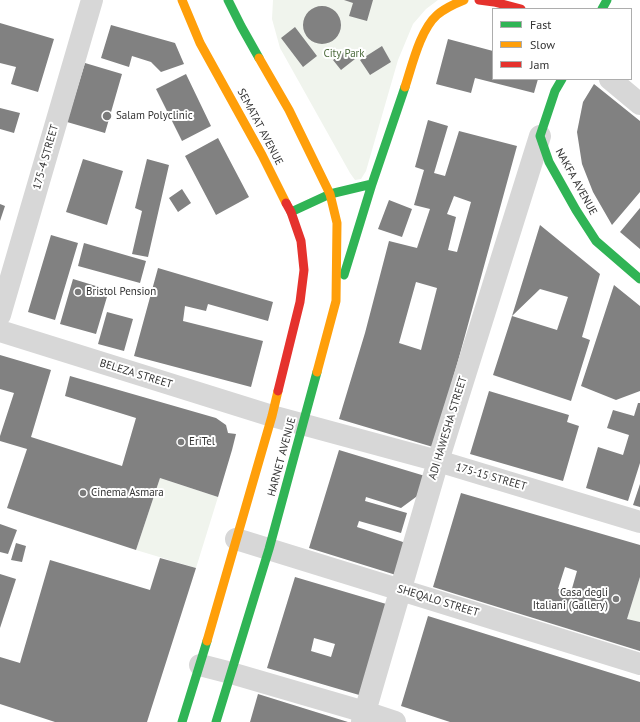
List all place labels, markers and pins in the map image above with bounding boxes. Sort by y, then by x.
place label: Salam Polyclinic [116,109,193,123]
marker: Salam Polyclinic [101,110,113,122]
place label: Bristol Pension [86,285,156,299]
marker: Bristol Pension [73,287,83,297]
place label: EriTel [189,435,215,449]
marker: EriTel [176,437,186,447]
place label: Cinema Asmara [91,486,164,500]
marker: Cinema Asmara [78,488,88,498]
place label: Casa degli Italiani (Gallery) [533,586,608,612]
marker: Casa degli Italiani (Gallery) [611,594,621,604]

